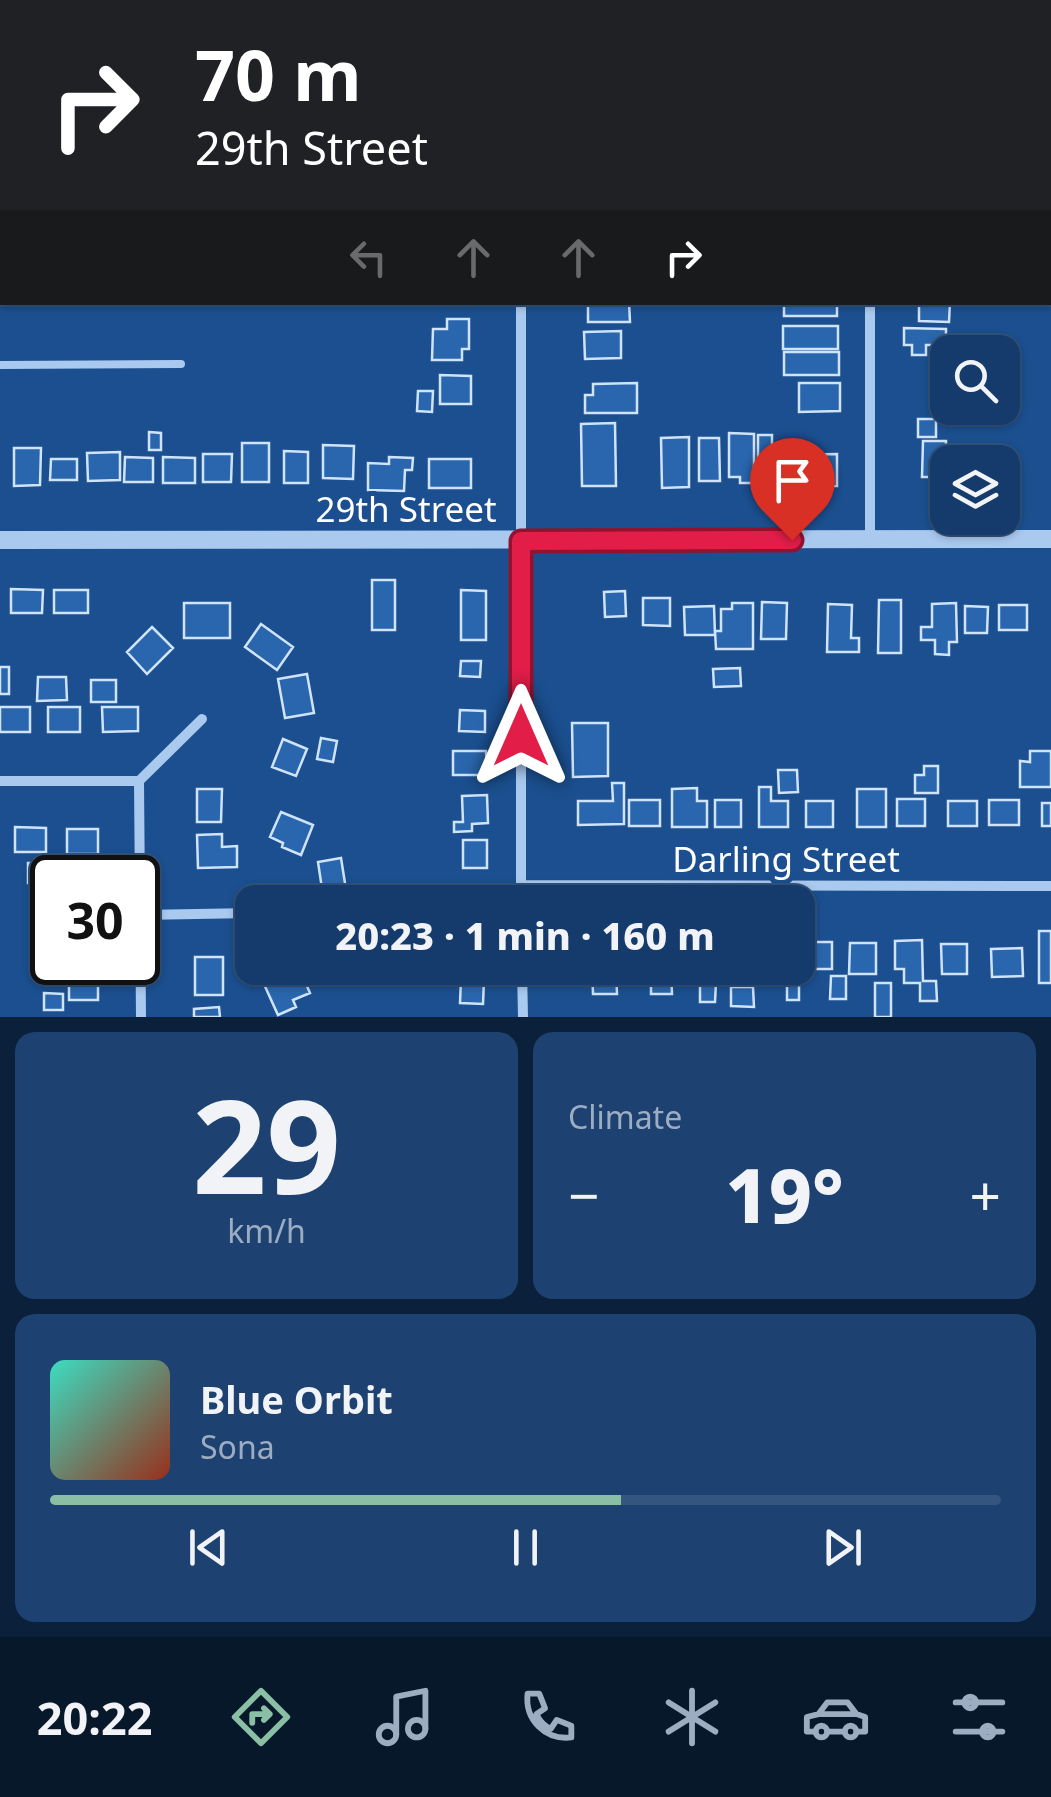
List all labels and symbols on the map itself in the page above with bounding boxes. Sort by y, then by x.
pin [750,438,835,541]
street label: 29th Street [315,485,497,532]
position arrow [469,684,573,788]
street label: Darling Street [672,835,900,882]
speed limit sign: 30 [30,855,160,985]

